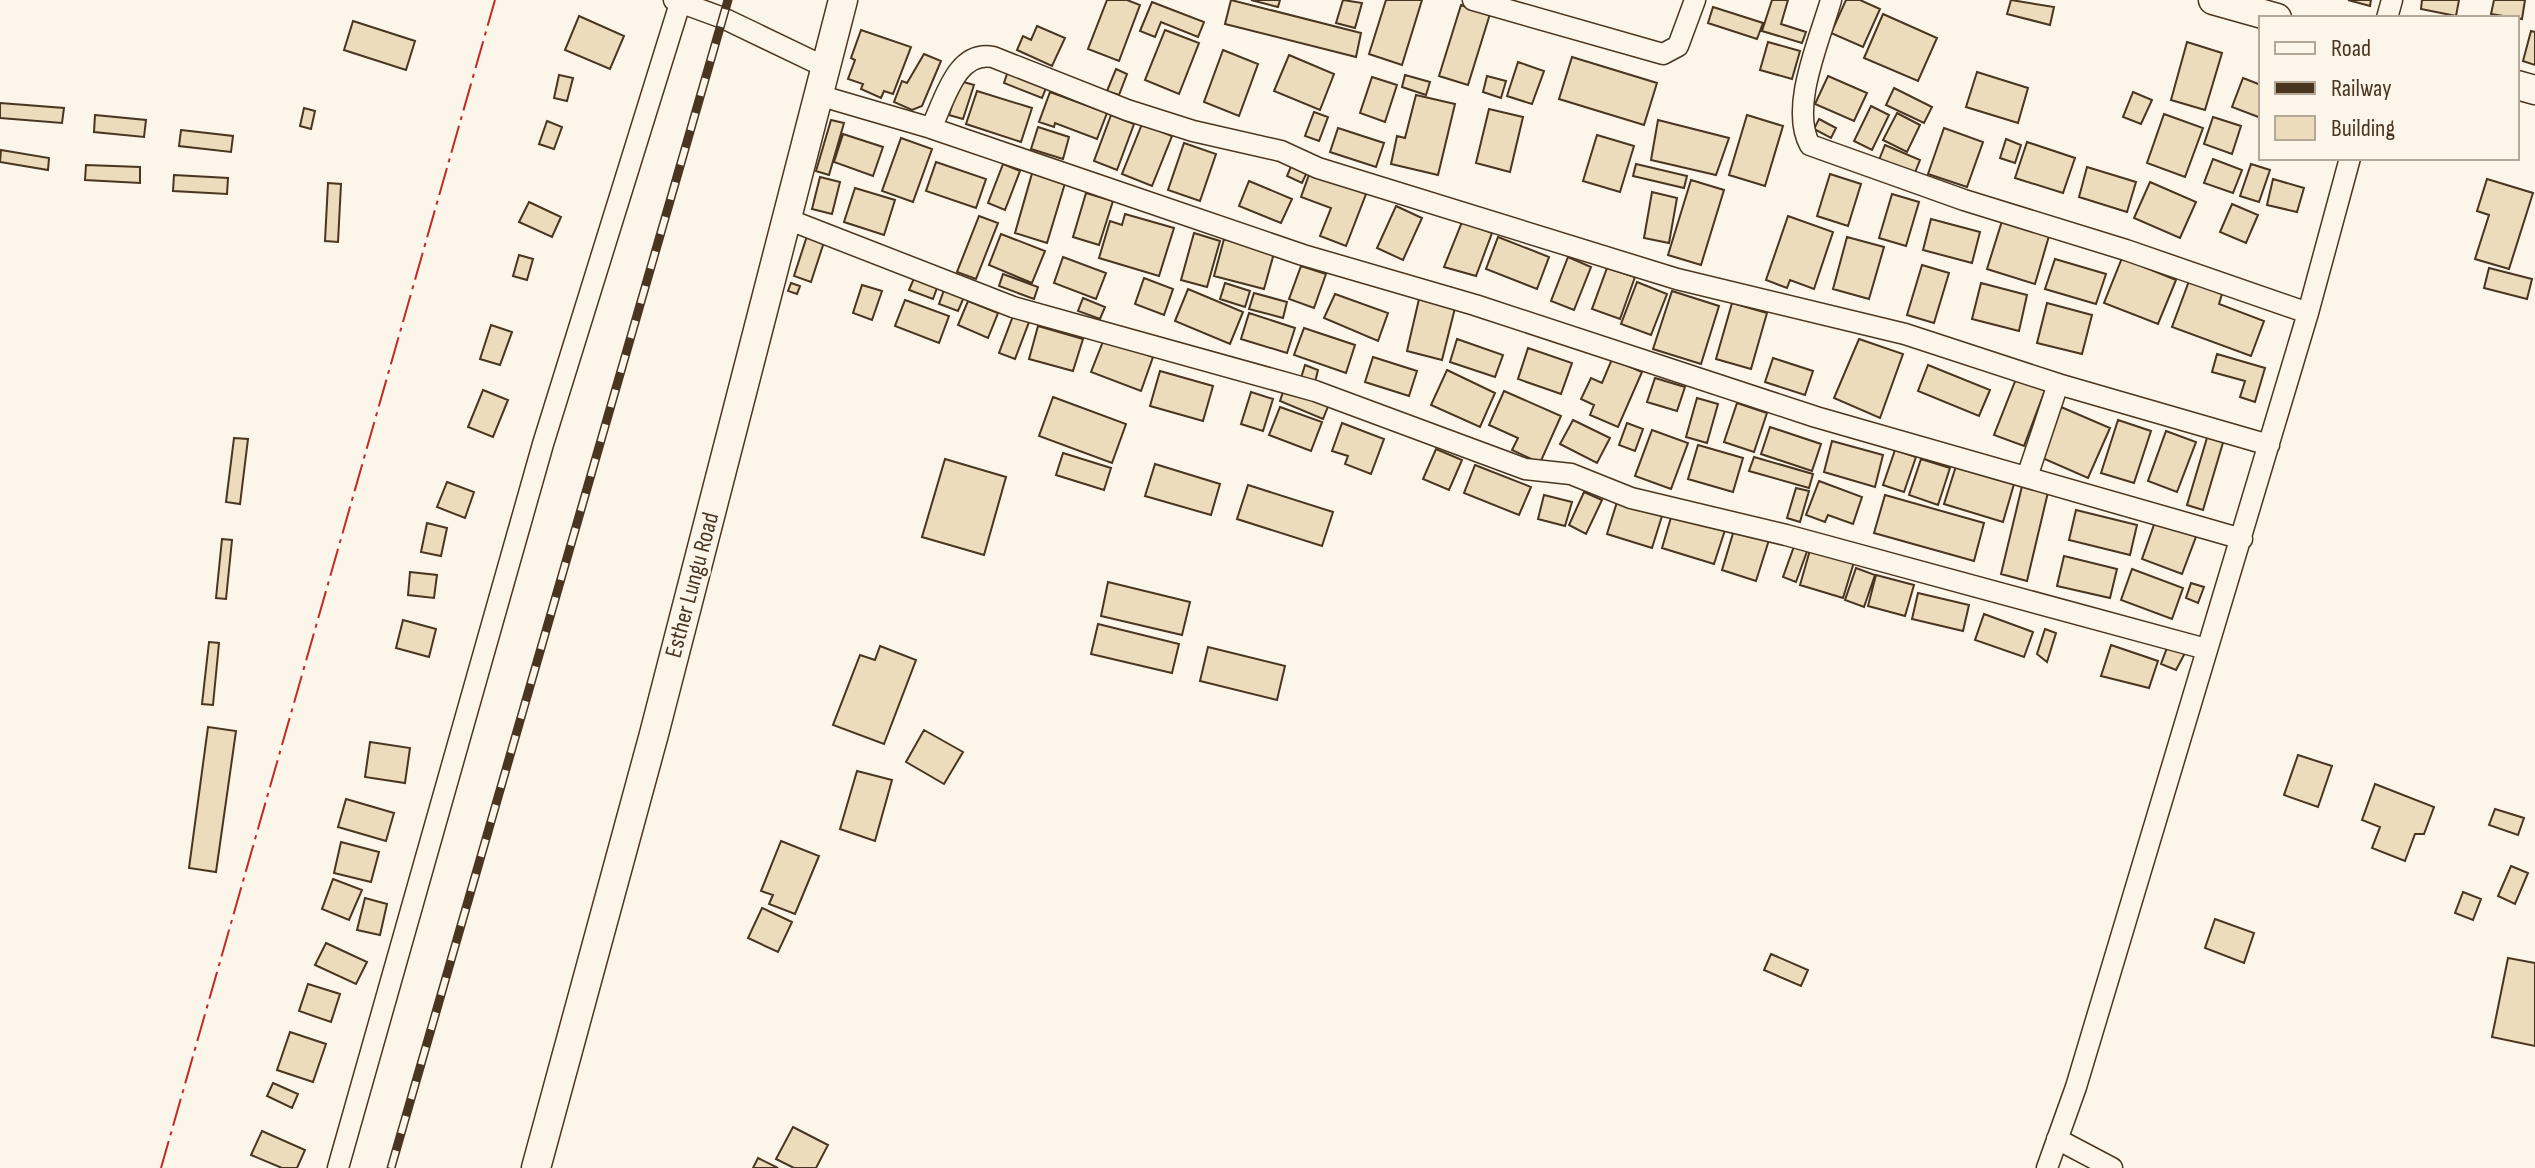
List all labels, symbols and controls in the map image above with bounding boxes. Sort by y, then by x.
legend [2259,16,2519,160]
text: Road [2331,34,2371,63]
text: Railway [2331,74,2391,103]
text: Building [2331,114,2395,143]
street label: Esther Lungu Road [659,509,725,661]

